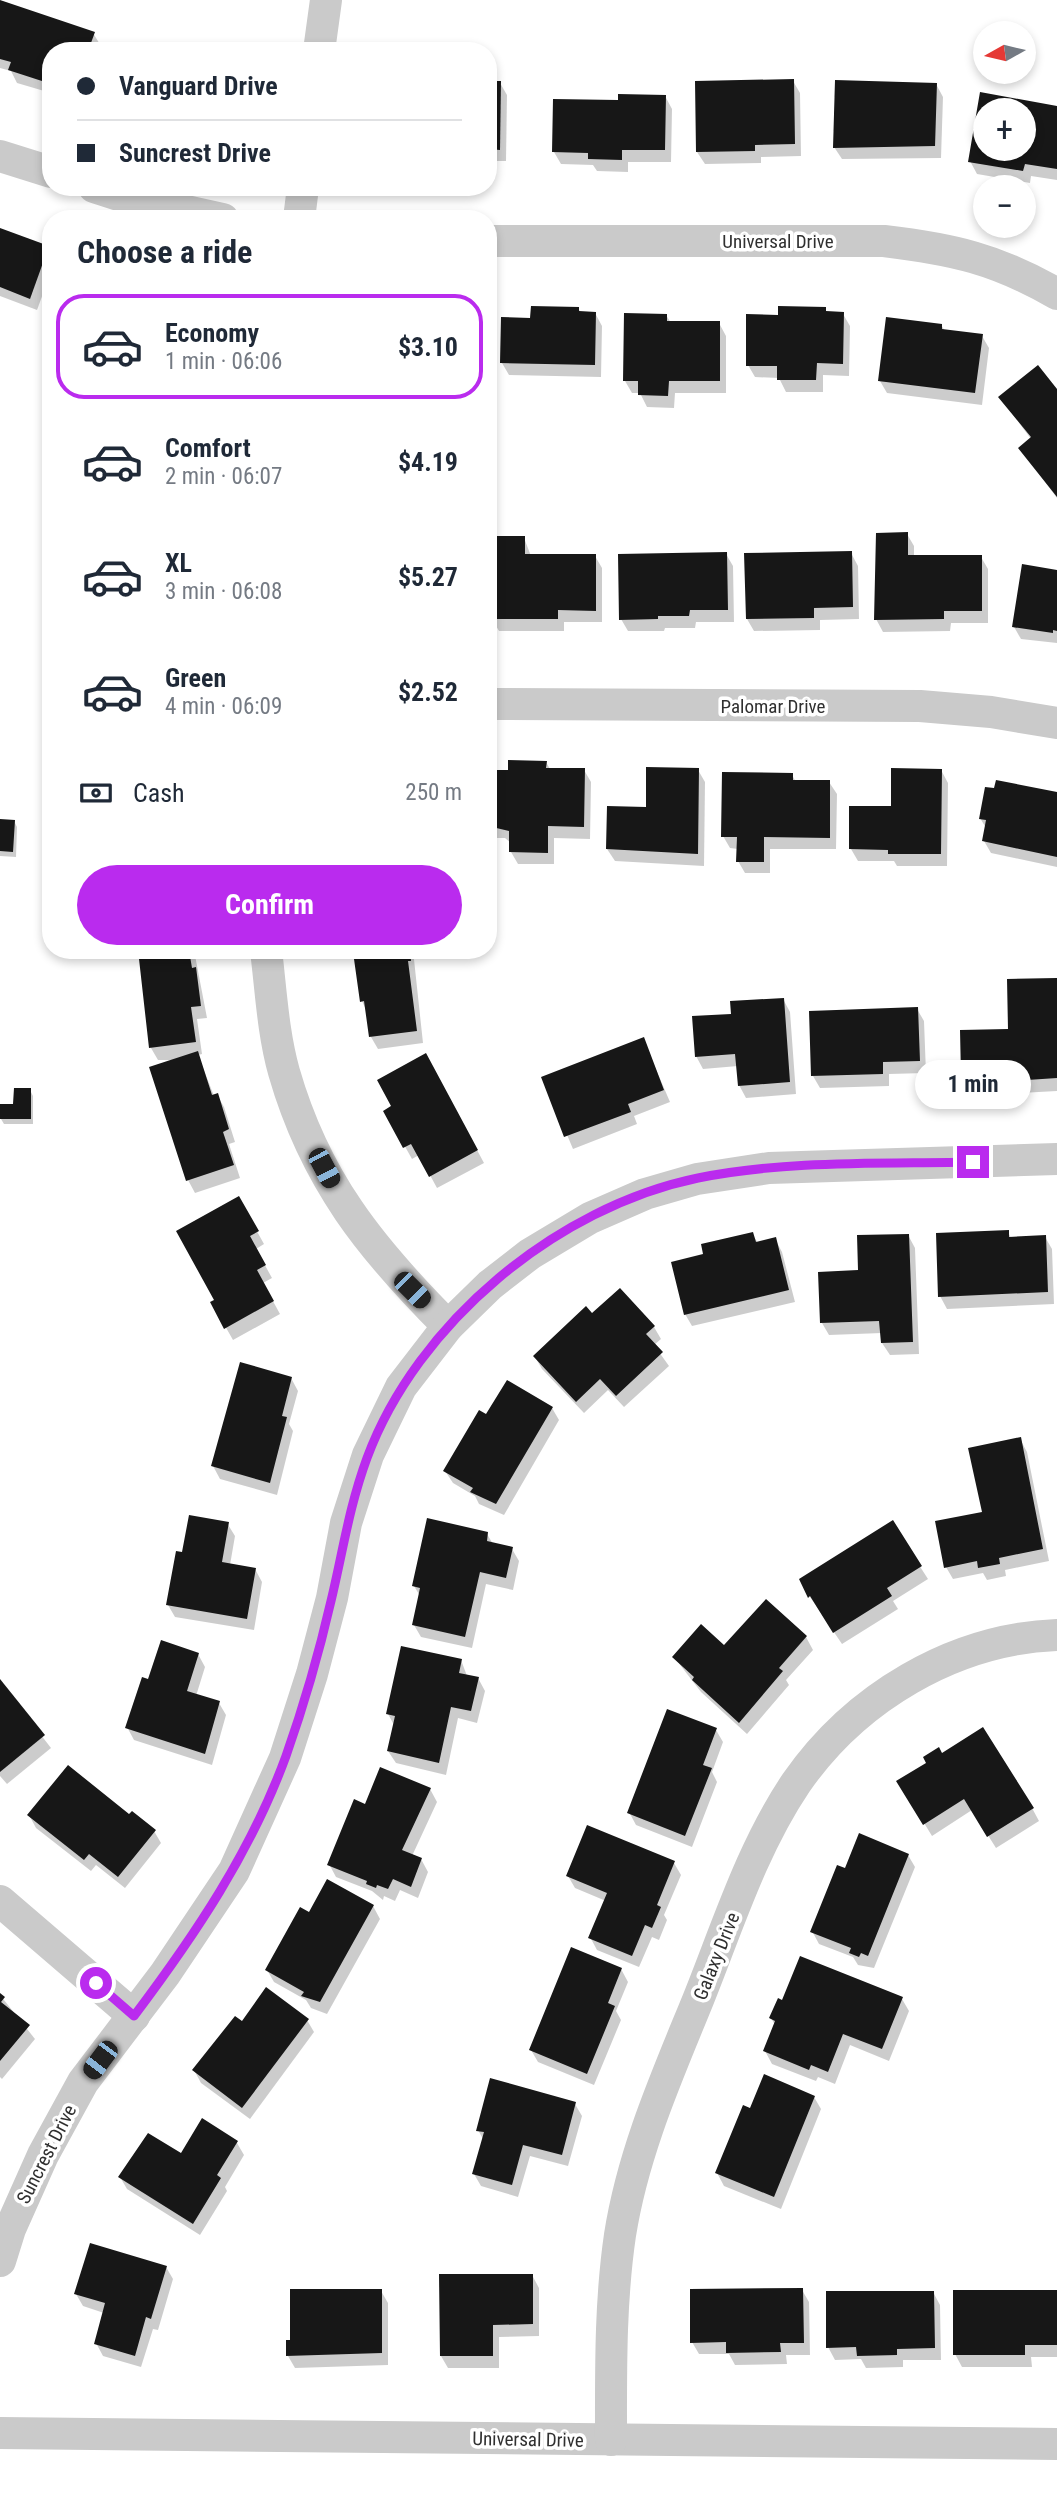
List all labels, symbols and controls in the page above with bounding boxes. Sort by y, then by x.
north arrow [973,21,1036,84]
map controls [973,21,1036,238]
text: Vanguard Drive [119,71,278,101]
button: + [973,98,1036,161]
text: Suncrest Drive [119,138,271,168]
button: − [973,175,1036,238]
street label: Universal Drive [722,230,834,253]
text: Choose a ride [77,233,252,271]
icon: car [81,315,144,378]
text: Economy [165,318,259,348]
text: $3.10 [398,332,458,362]
text: 1 min · 06:06 [165,348,282,375]
icon: car [81,430,144,493]
text: Comfort [165,433,251,463]
text: $4.19 [398,447,458,477]
text: 2 min · 06:07 [165,463,282,490]
icon: car [81,545,144,608]
text: XL [165,548,192,578]
text: $5.27 [398,562,458,592]
text: 3 min · 06:08 [165,578,282,605]
icon: car [81,660,144,723]
text: Green [165,663,226,693]
text: $2.52 [398,677,458,707]
text: 4 min · 06:09 [165,693,282,720]
street label: Palomar Drive [721,695,826,718]
icon: cash [77,774,115,812]
text: Cash [133,778,185,808]
text: 250 m [405,779,462,806]
button: Confirm [77,865,462,945]
callout: 1 min [915,1060,1031,1110]
text: 1 min [947,1071,999,1098]
car [305,1145,344,1191]
route end [957,1146,989,1178]
car [390,1268,435,1312]
street label: Galaxy Drive [689,1909,744,2003]
route start [80,1967,112,1999]
car [79,2037,122,2083]
street label: Suncrest Drive [12,2101,81,2208]
street label: Universal Drive [472,2427,584,2452]

